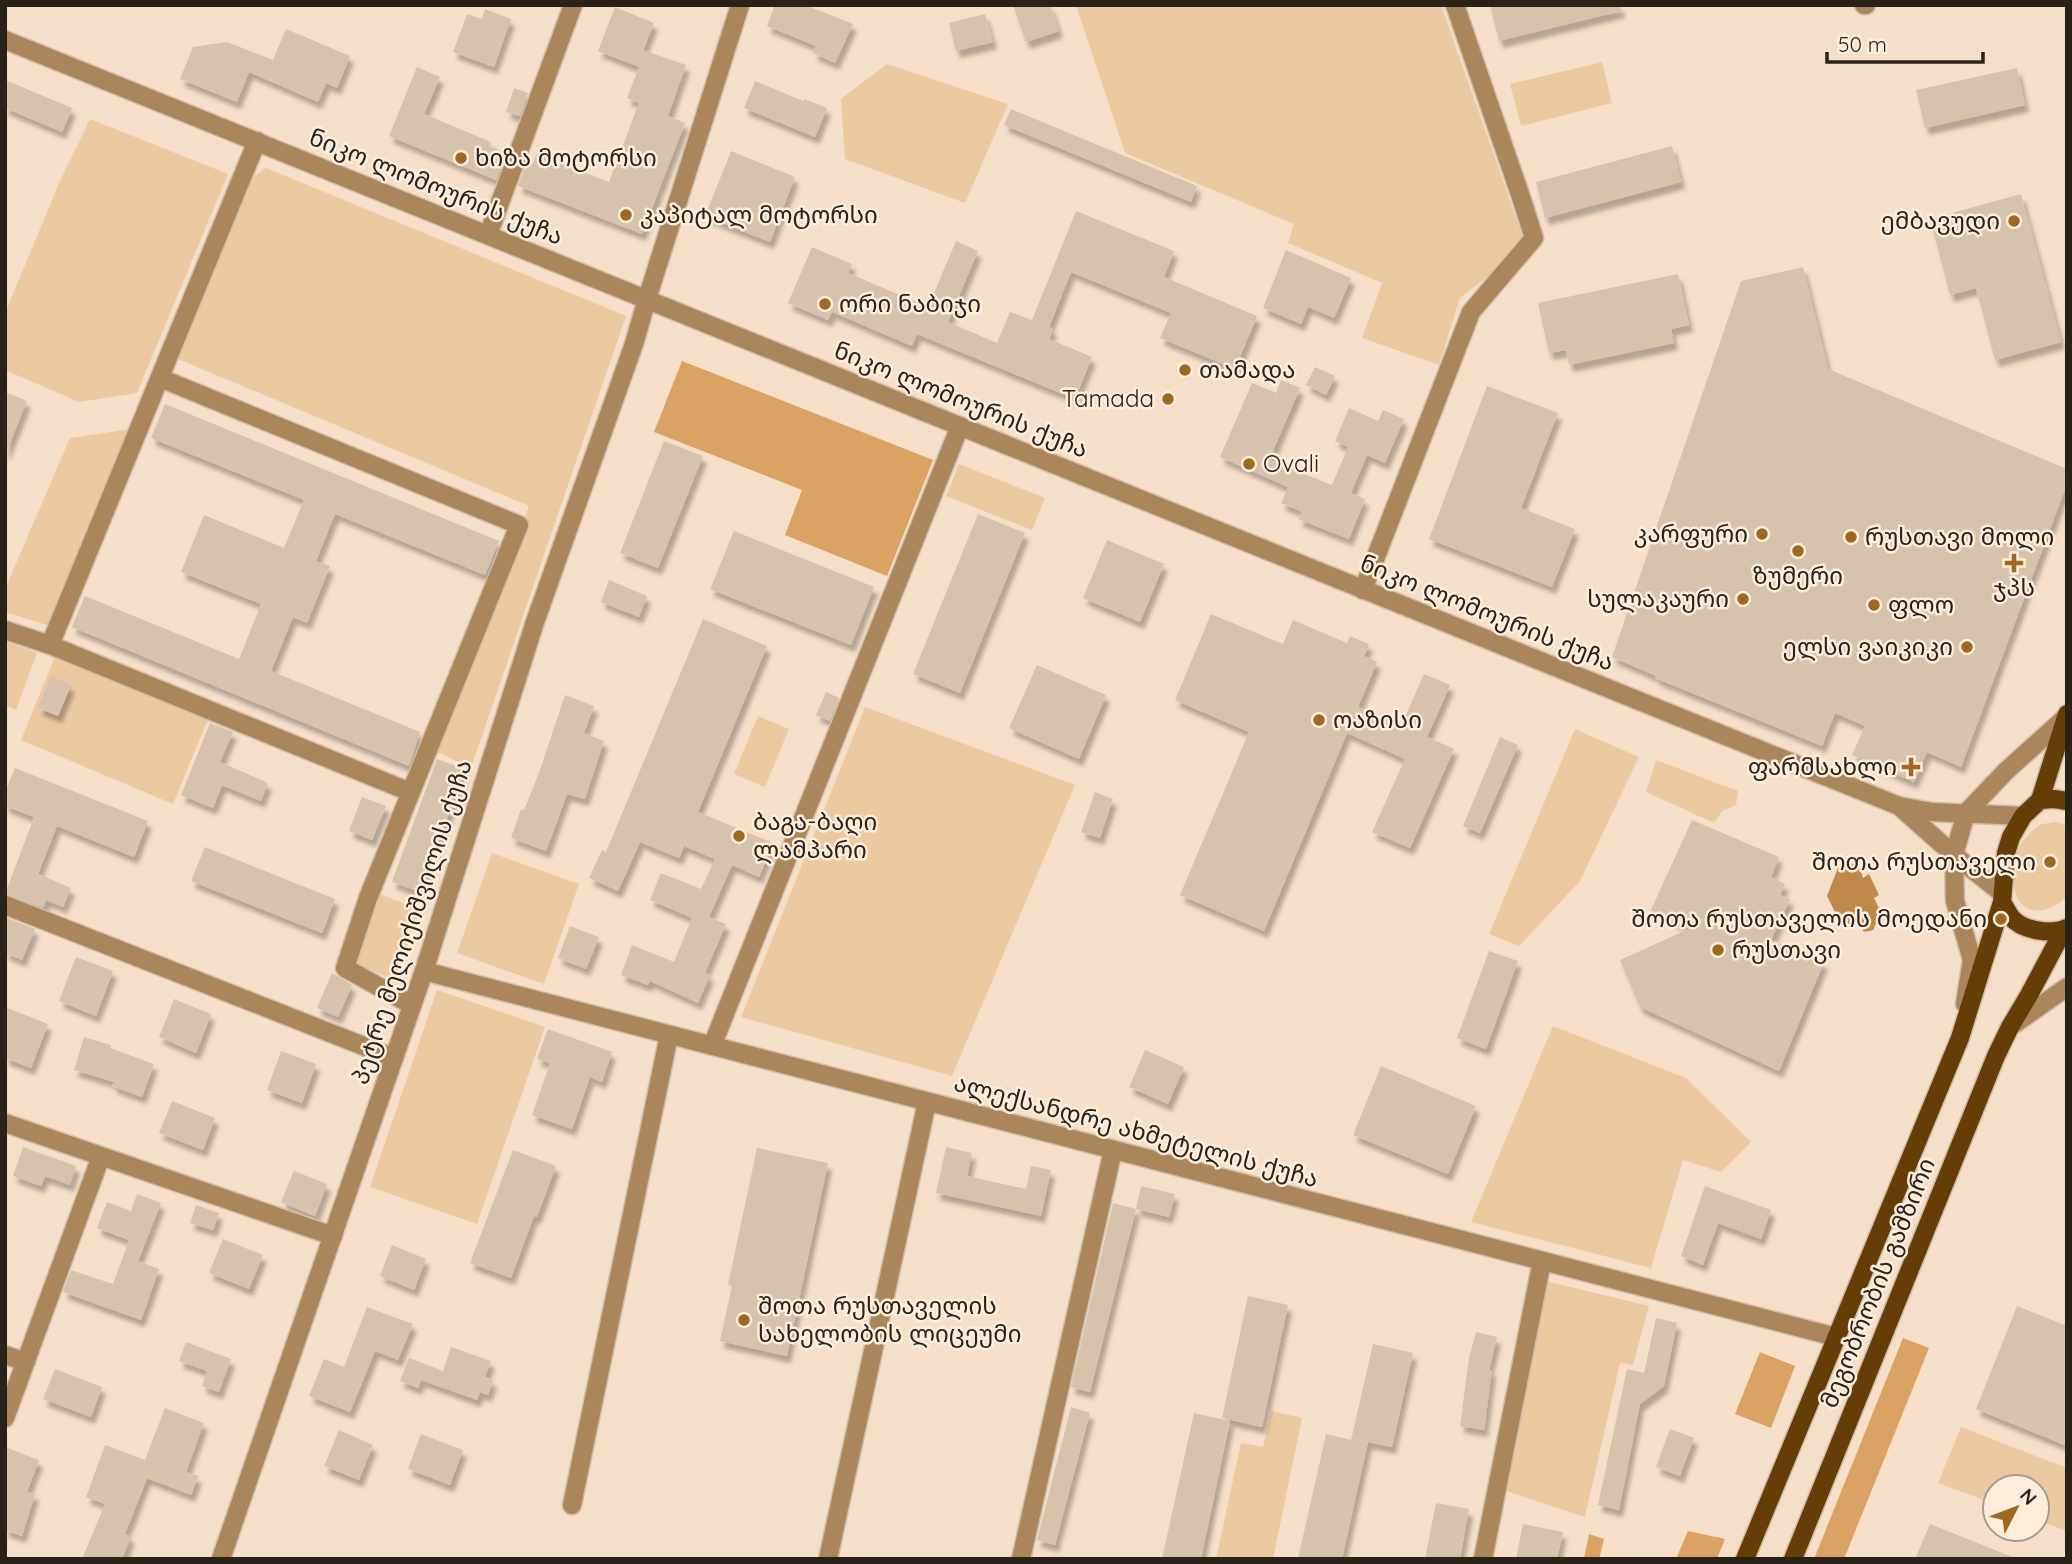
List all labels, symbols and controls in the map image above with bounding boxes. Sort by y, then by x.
scale bar [1827,21,1983,65]
text: 50 m [1838,31,1887,57]
street label: ნიკო ლომოურის ქუჩა [305,121,568,251]
place label: ხიზა მოტორსი [475,142,657,172]
marker: ხიზა მოტორსი [453,150,469,166]
place label: კაპიტალ მოტორსი [640,199,878,229]
place label: ემბავუდი [1881,205,2000,235]
marker: კაპიტალ მოტორსი [618,207,634,223]
marker: ემბავუდი [2006,213,2022,229]
place label: ორი ნაბიჯი [839,288,981,318]
marker: ორი ნაბიჯი [817,296,833,312]
street label: ნიკო ლომოურის ქუჩა [830,334,1093,464]
place label: თამადა [1199,354,1295,384]
marker: თამადა [1177,362,1193,378]
place label: Tamada [1062,383,1154,413]
marker: Tamada [1160,391,1176,407]
place label: Ovali [1263,448,1319,478]
marker: Ovali [1241,456,1257,472]
place label: კარფური [1634,518,1748,548]
place label: რუსთავი მოლი [1865,521,2054,551]
marker: კარფური [1754,526,1770,542]
marker: რუსთავი მოლი [1843,529,1859,545]
marker: ზუმერი [1790,543,1806,559]
street label: ნიკო ლომოურის ქუჩა [1356,547,1619,677]
marker: ჯპს [2006,555,2022,571]
place label: ზუმერი [1753,560,1843,590]
place label: ჯპს [1993,572,2035,602]
place label: სულაკაური [1587,583,1729,613]
place label: ფლო [1888,589,1954,619]
marker: სულაკაური [1735,591,1751,607]
marker: ფლო [1866,597,1882,613]
place label: ელსი ვაიკიკი [1783,631,1953,661]
marker: ელსი ვაიკიკი [1959,639,1975,655]
place label: ოაზისი [1333,704,1422,734]
marker: ოაზისი [1311,712,1327,728]
place label: ფარმსახლი [1748,751,1897,781]
street label: პეტრე მელიქიშვილის ქუჩა [344,755,478,1088]
marker: ფარმსახლი [1903,759,1919,775]
place label: ბაგა-ბაღი ლამპარი [753,806,877,864]
marker: ბაგა-ბაღი ლამპარი [731,828,747,844]
place label: შოთა რუსთაველი [1812,846,2036,876]
marker: შოთა რუსთაველი [2042,854,2058,870]
place label: შოთა რუსთაველის მოედანი [1631,903,1987,933]
marker: შოთა რუსთაველის მოედანი [1993,911,2009,927]
place label: რუსთავი [1732,934,1841,964]
marker: რუსთავი [1710,942,1726,958]
street label: ალექსანდრე ახმეტელის ქუჩა [951,1067,1322,1193]
street label: მეგობრობის გამზირი [1813,1153,1941,1412]
place label: შოთა რუსთაველის სახელობის ლიცეუმი [758,1290,1022,1348]
marker: შოთა რუსთაველის სახელობის ლიცეუმი [736,1312,752,1328]
north arrow [1981,1473,2051,1543]
text: N [2015,1483,2042,1510]

